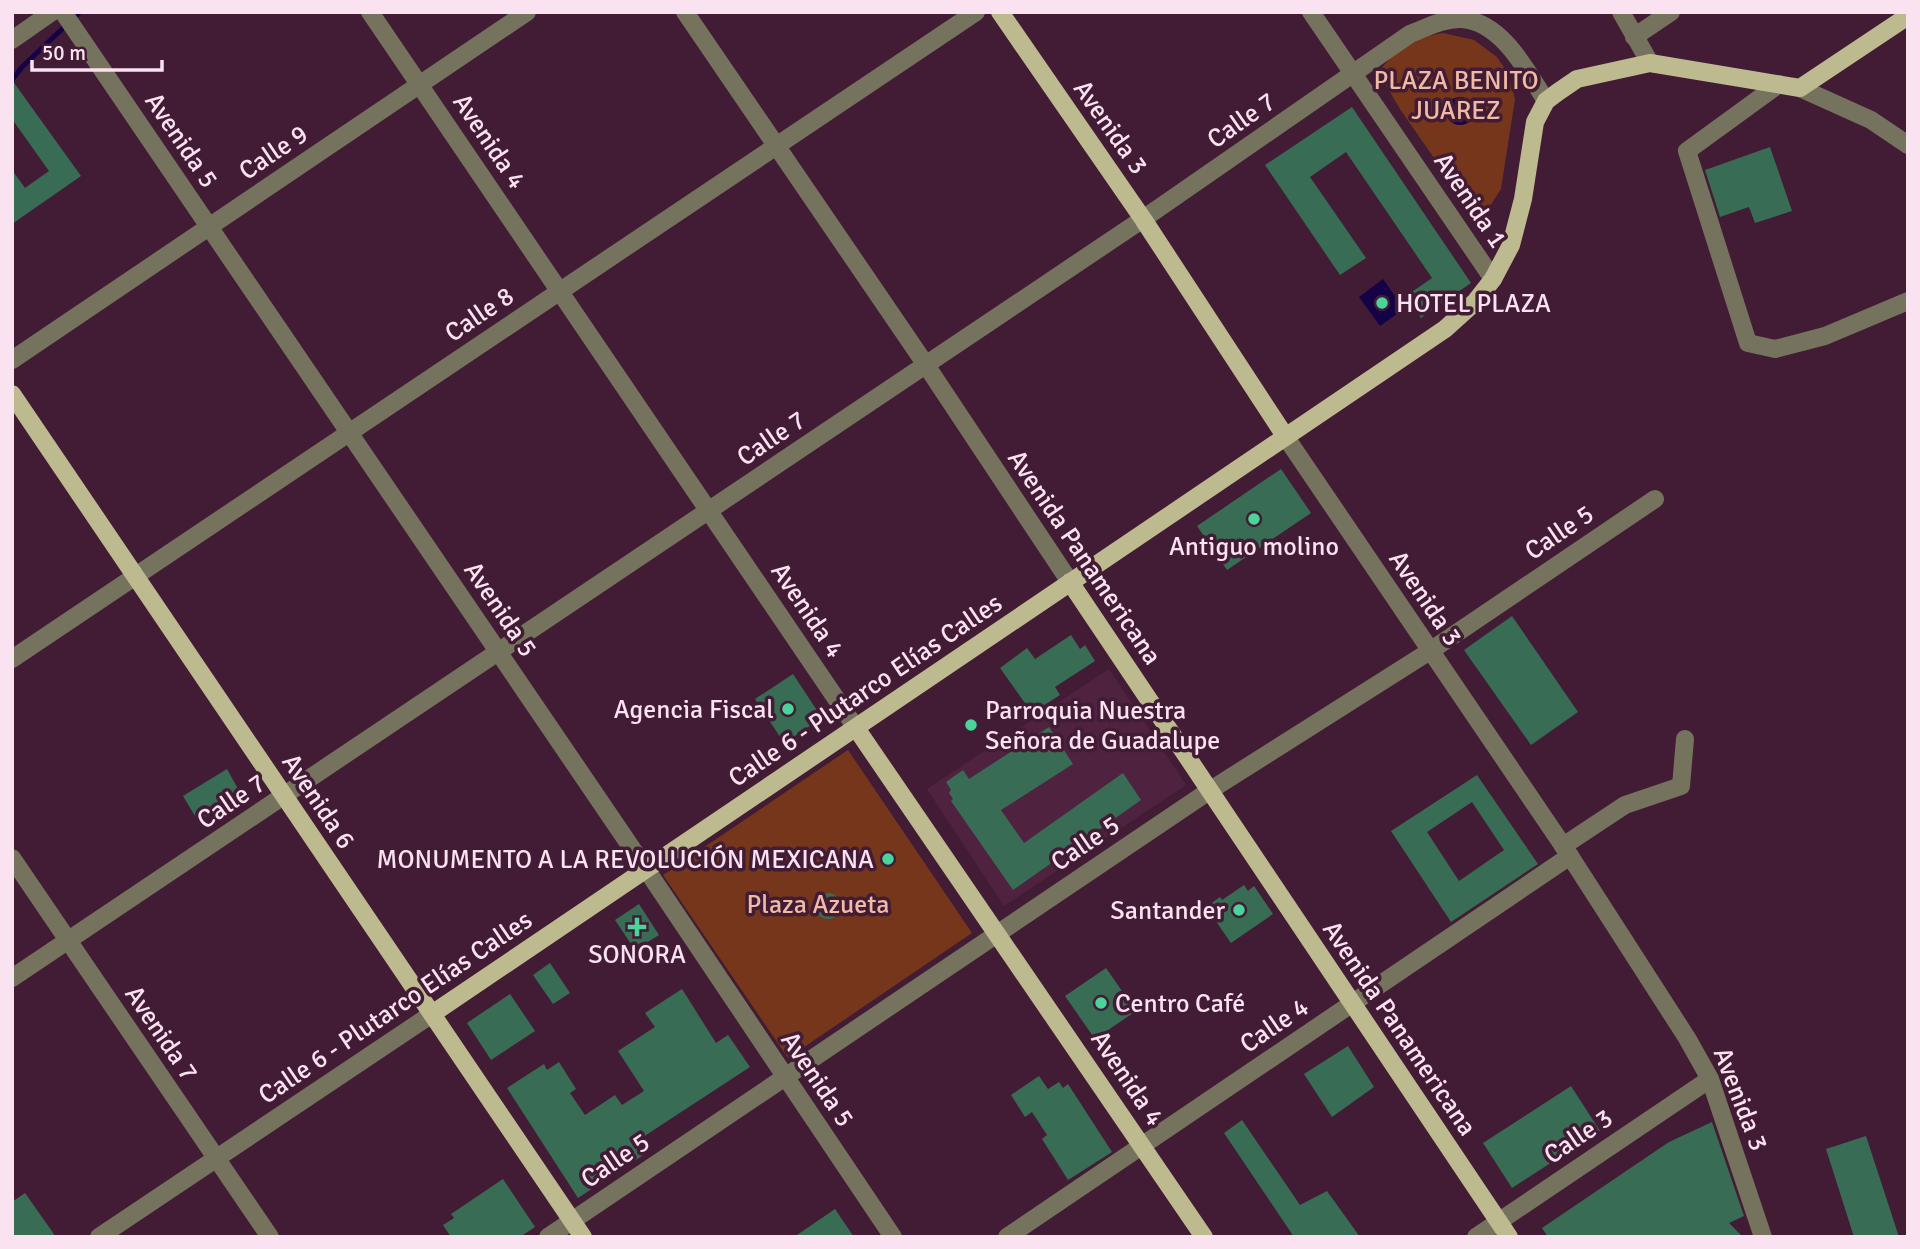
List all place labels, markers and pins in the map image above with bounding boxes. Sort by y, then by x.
place label: HOTEL PLAZA [1396,288,1551,320]
marker: HOTEL PLAZA [1374,295,1390,311]
marker: Antiguo molino [1246,511,1262,527]
place label: Antiguo molino [1169,531,1339,563]
place label: Agencia Fiscal [614,694,774,726]
place label: Parroquia Nuestra Señora de Guadalupe [985,695,1220,757]
marker: Agencia Fiscal [780,701,796,717]
marker: Parroquia Nuestra Señora de Guadalupe [963,717,979,733]
place label: MONUMENTO A LA REVOLUCIÓN MEXICANA [376,844,874,876]
marker: MONUMENTO A LA REVOLUCIÓN MEXICANA [880,851,896,867]
place label: Santander [1110,895,1225,927]
marker: Santander [1231,902,1247,918]
marker: SONORA [629,919,645,935]
place label: SONORA [588,939,686,971]
place label: Centro Café [1115,988,1245,1020]
marker: Centro Café [1093,995,1109,1011]

